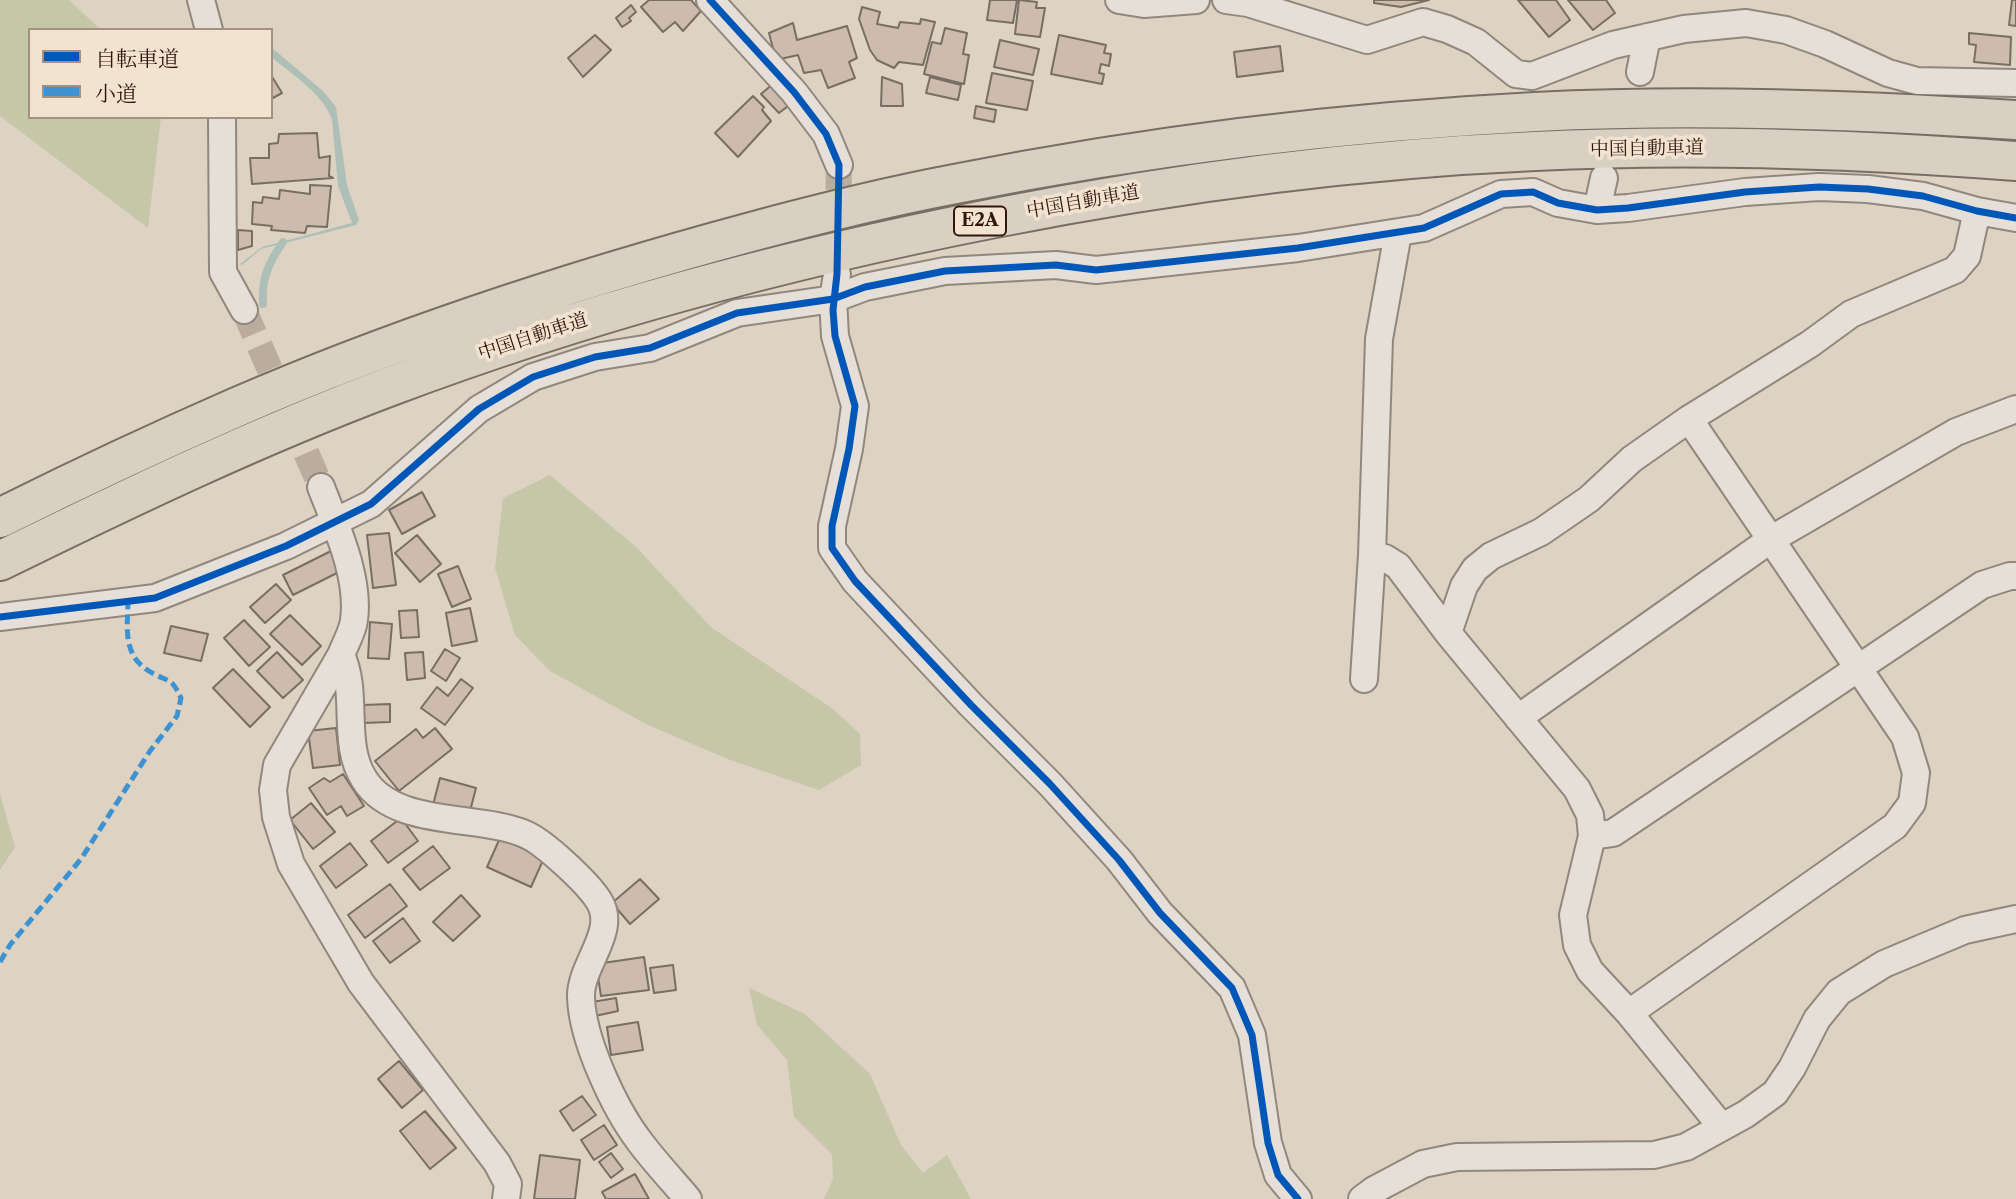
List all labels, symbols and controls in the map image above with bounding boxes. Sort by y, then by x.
legend [28,28,273,119]
text: 自転車道 [95,46,179,71]
text: 小道 [95,81,137,106]
street label: 中国自動車道 [1590,137,1704,161]
street label: 中国自動車道 [1025,181,1141,223]
road number: E2A [954,206,1006,236]
street label: 中国自動車道 [475,309,591,365]

